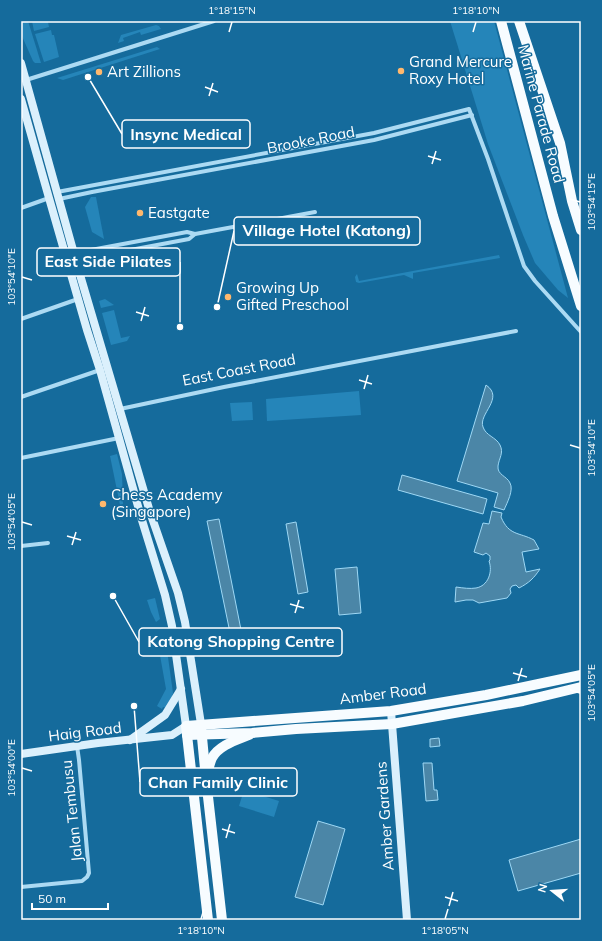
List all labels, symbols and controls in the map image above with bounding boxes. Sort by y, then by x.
text: 1°18'15"N [208,4,256,17]
text: 1°18'10"N [452,4,500,17]
street label: Marine Parade Road [514,43,569,185]
place label: Grand Mercure Roxy Hotel [409,52,512,88]
place label: Art Zillions [107,62,181,81]
marker: Grand Mercure Roxy Hotel [396,66,406,76]
marker: Art Zillions [94,67,104,77]
callout: Insync Medical [122,120,250,148]
street label: Brooke Road [265,122,356,157]
text: Insync Medical [130,124,242,144]
text: 103°54'15"E [585,173,598,231]
place label: Eastgate [148,203,210,222]
marker: Eastgate [135,208,145,218]
callout: Village Hotel (Katong) [234,217,420,245]
text: Village Hotel (Katong) [241,220,412,240]
text: 103°54'10"E [5,248,18,306]
callout: East Side Pilates [37,248,180,276]
text: East Side Pilates [44,251,172,271]
place label: Growing Up Gifted Preschool [236,278,349,314]
marker: Growing Up Gifted Preschool [223,292,233,302]
street label: East Coast Road [181,349,297,390]
text: 103°54'10"E [585,419,598,477]
place label: Chess Academy (Singapore) [111,485,223,521]
text: 103°54'05"E [5,493,18,551]
marker: Chess Academy (Singapore) [98,499,108,509]
callout: Katong Shopping Centre [139,628,342,656]
text: Katong Shopping Centre [147,631,335,651]
text: 103°54'05"E [585,664,598,722]
street label: Amber Road [338,679,428,708]
street label: Haig Road [47,718,123,745]
text: 103°54'00"E [5,739,18,797]
street label: Jalan Tembusu [57,759,86,863]
street label: Amber Gardens [371,761,398,871]
callout: Chan Family Clinic [140,768,297,796]
text: Chan Family Clinic [148,772,288,792]
north arrow [532,871,572,911]
text: N [535,882,550,894]
scale bar [32,885,108,911]
text: 50 m [38,891,66,906]
text: 1°18'10"N [177,924,225,937]
text: 1°18'05"N [421,924,469,937]

